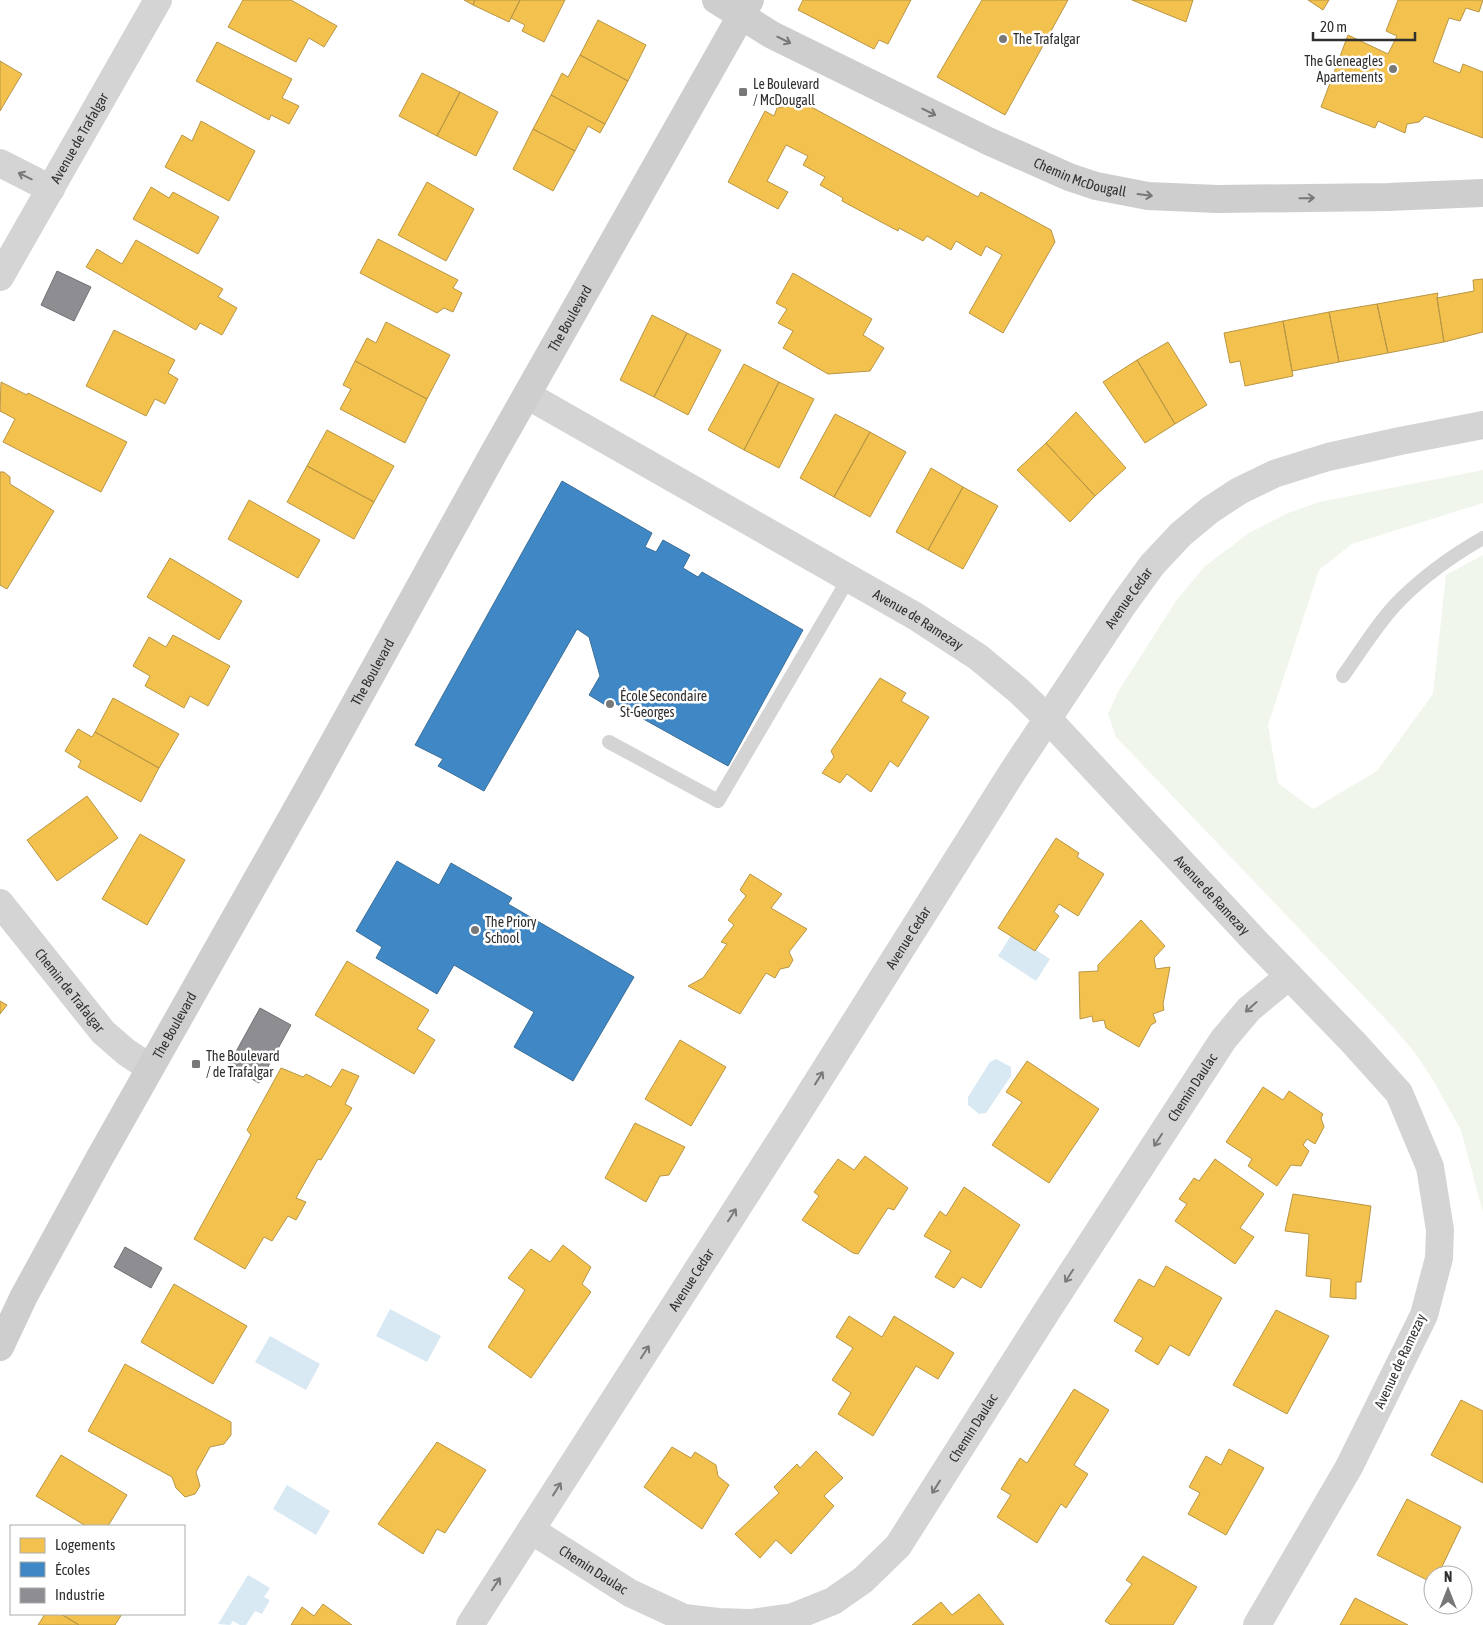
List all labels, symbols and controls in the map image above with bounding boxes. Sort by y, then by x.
scale bar [1313,10,1416,42]
text: 20 m [1320,18,1347,35]
place label: The Trafalgar [1013,31,1081,47]
marker: The Trafalgar [997,33,1009,45]
one-way arrow [776,36,791,46]
place label: The Gleneagles Apartements [1304,53,1383,85]
marker: The Gleneagles Apartements [1387,63,1399,75]
place label: Le Boulevard / McDougall [753,76,819,108]
marker: Le Boulevard / McDougall [737,86,749,98]
street label: Avenue de Trafalgar [47,89,112,186]
one-way arrow [922,107,937,117]
street label: Chemin McDougall [1031,154,1128,200]
one-way arrow [18,171,33,181]
one-way arrow [1137,191,1153,201]
one-way arrow [1299,193,1315,203]
street label: The Boulevard [545,282,595,354]
street label: Avenue Cedar [1102,564,1156,631]
street label: Avenue de Ramezay [870,586,966,653]
street label: The Boulevard [348,636,397,708]
place label: École Secondaire St-Georges [620,688,707,720]
marker: École Secondaire St-Georges [604,698,616,710]
street label: Avenue de Ramezay [1171,852,1253,938]
street label: Avenue Cedar [882,903,934,972]
place label: The Priory School [485,914,537,946]
marker: The Priory School [469,924,481,936]
street label: Chemin de Trafalgar [32,946,109,1036]
street label: The Boulevard [149,989,200,1061]
one-way arrow [1245,1002,1258,1013]
place label: The Boulevard / de Trafalgar [206,1048,280,1080]
street label: Chemin Daulac [1164,1050,1221,1124]
marker: The Boulevard / de Trafalgar [190,1058,202,1070]
one-way arrow [815,1072,825,1086]
one-way arrow [1153,1132,1163,1146]
one-way arrow [728,1209,738,1223]
street label: Avenue Cedar [665,1245,717,1314]
one-way arrow [1064,1269,1074,1283]
street label: Avenue de Ramezay [1371,1311,1429,1411]
one-way arrow [640,1346,650,1360]
street label: Chemin Daulac [945,1390,1001,1465]
one-way arrow [930,1480,940,1494]
one-way arrow [553,1483,563,1497]
legend [10,1525,185,1615]
text: Logements [55,1536,115,1553]
street label: Chemin Daulac [556,1542,631,1598]
text: Écoles [55,1561,90,1578]
north arrow [1423,1565,1473,1615]
text: N [1444,1569,1452,1585]
one-way arrow [491,1577,501,1591]
text: Industrie [55,1586,105,1603]

